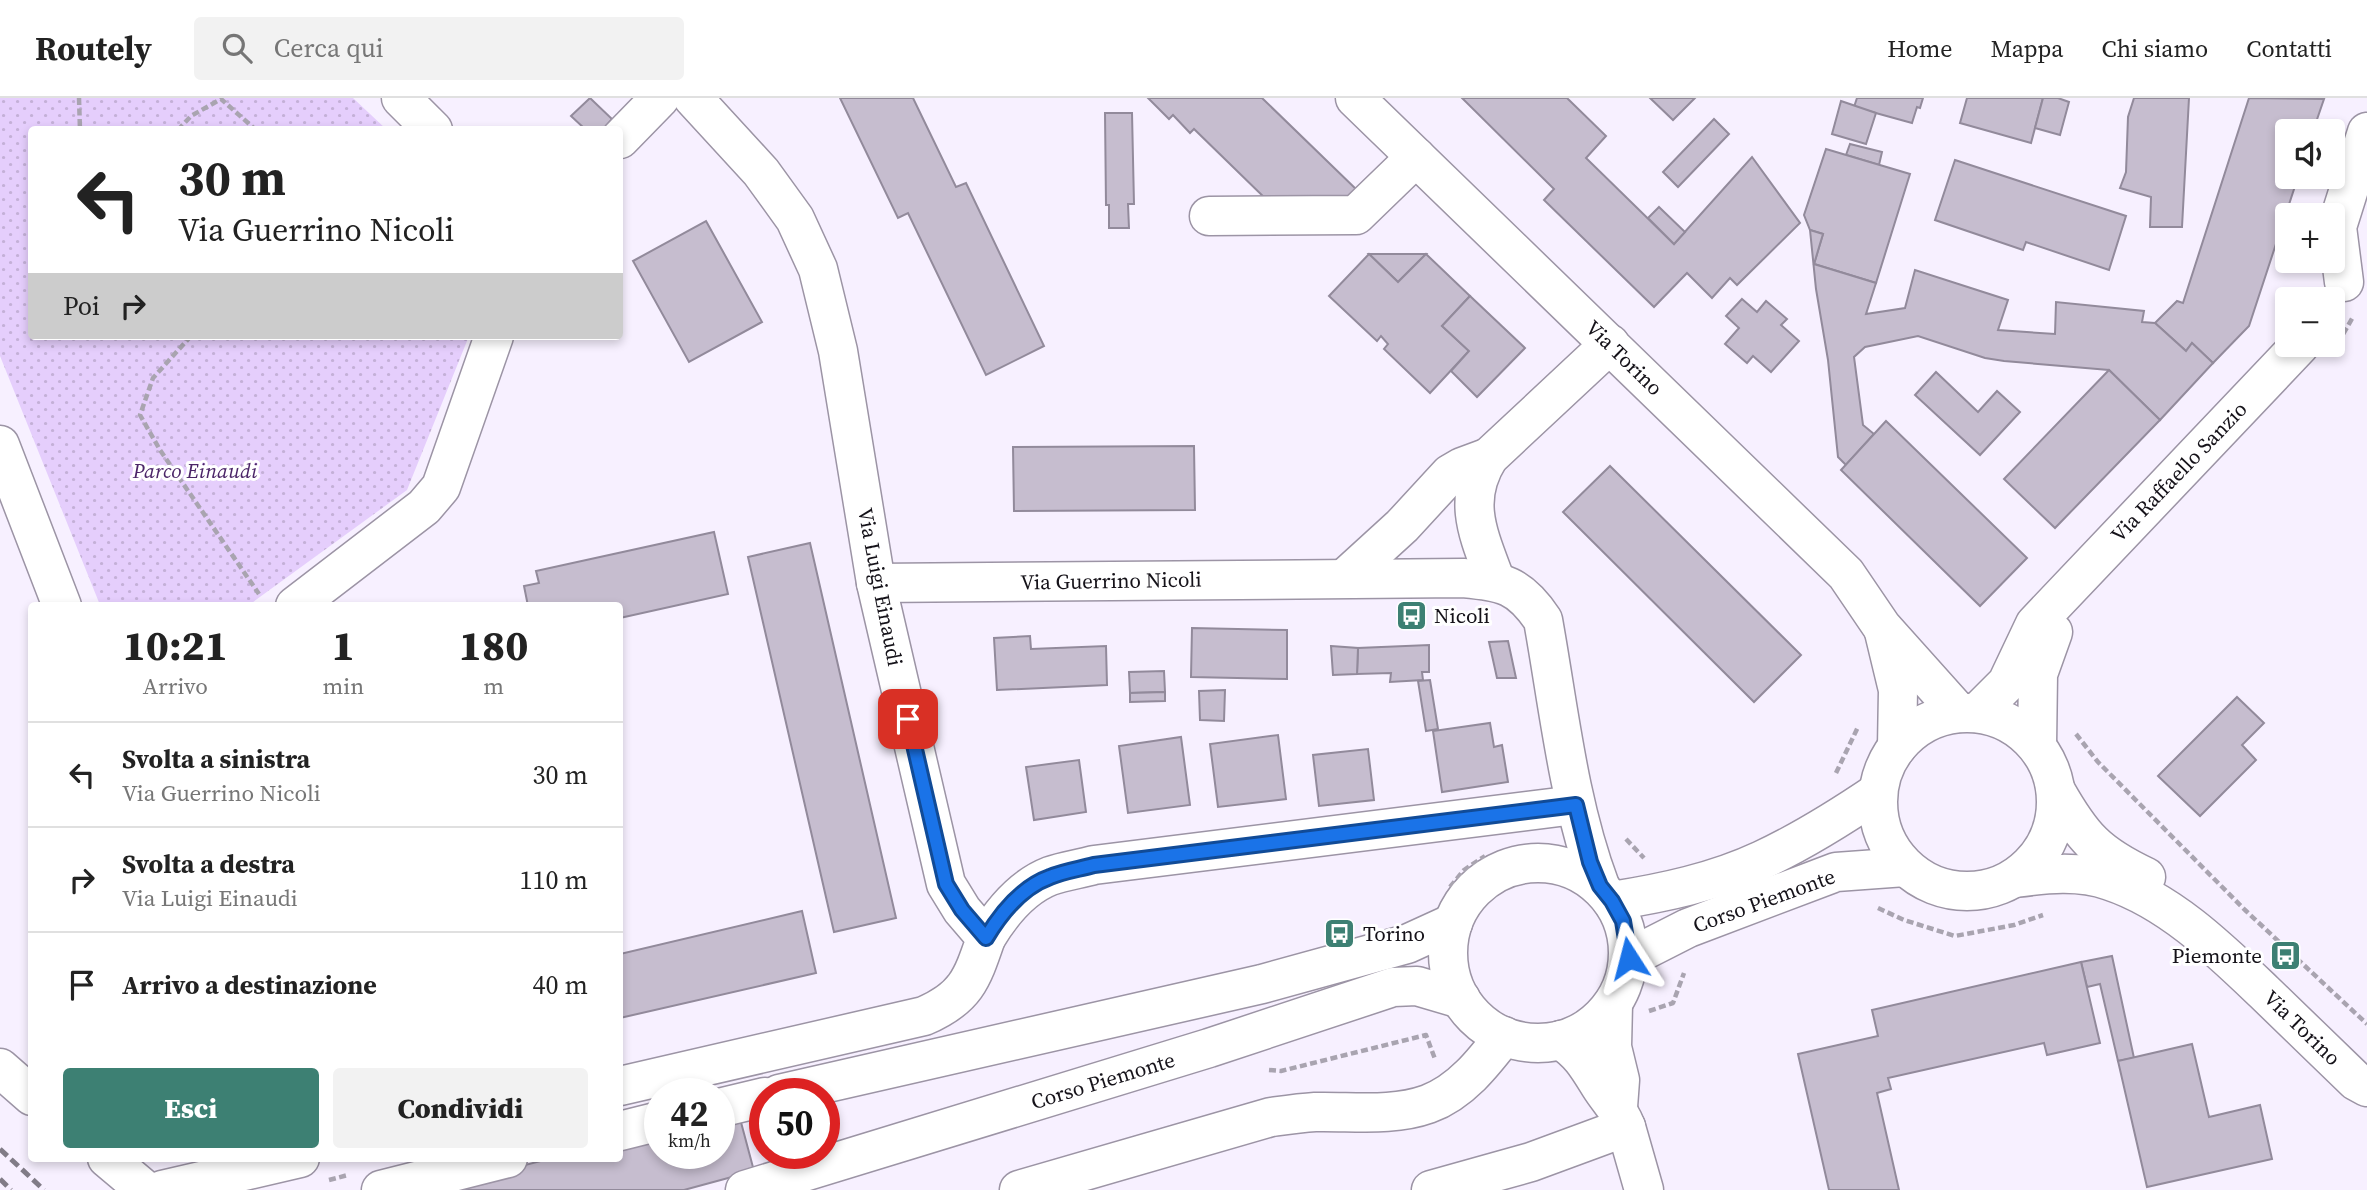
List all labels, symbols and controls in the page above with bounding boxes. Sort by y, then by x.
search box [194,17,684,80]
text: Routely [35,26,152,71]
icon: search [218,29,256,67]
text: Cerca qui [274,30,384,66]
text: Home [1887,32,1953,65]
text: Mappa [1991,32,2063,65]
text: Chi siamo [2101,32,2208,65]
text: Contatti [2246,32,2332,65]
map controls [2275,119,2345,357]
button: sound [2275,119,2345,189]
text: 30 m [178,144,286,211]
icon: left [63,154,154,245]
button: + [2275,203,2345,273]
text: Via Guerrino Nicoli [178,208,454,252]
icon: right [114,287,152,325]
button: − [2275,287,2345,357]
text: Poi [63,288,100,324]
street label: Via Torino [1579,313,1669,402]
street label: Via Raffaello Sanzio [2104,395,2253,548]
park label: Parco Einaudi [132,456,258,485]
street label: Via Luigi Einaudi [851,505,910,668]
street label: Via Guerrino Nicoli [1020,564,1202,597]
bus stop icon: Nicoli [1394,599,1428,633]
place label: Nicoli [1434,601,1490,630]
text: 10:21 [123,616,228,674]
text: 1 [332,616,355,674]
text: 180 [459,616,528,674]
text: Arrivo [143,670,208,702]
text: min [323,670,364,702]
text: m [483,670,504,702]
pin [878,689,938,749]
icon: arrive [889,700,927,738]
text: Svolta a sinistra [122,741,310,777]
icon: left [63,756,101,794]
text: 30 m [533,757,588,793]
text: Via Guerrino Nicoli [122,777,321,809]
text: Svolta a destra [122,846,295,882]
icon: right [63,861,101,899]
street label: Corso Piemonte [1689,861,1839,940]
text: 110 m [520,862,588,898]
text: Via Luigi Einaudi [122,882,298,914]
bus stop icon: Torino [1323,917,1357,951]
place label: Torino [1363,919,1425,948]
position arrow [1592,921,1666,995]
bus stop icon: Piemonte [2268,939,2302,973]
place label: Piemonte [2172,941,2262,970]
icon: arrive [63,966,101,1004]
text: Arrivo a destinazione [122,967,377,1003]
text: 40 m [533,967,588,1003]
street label: Via Torino [2257,983,2347,1072]
street label: Corso Piemonte [1027,1045,1178,1116]
button: Esci [63,1068,319,1148]
button: Condividi [333,1068,588,1148]
speed limit sign: 50 [749,1078,840,1169]
text: 42 [671,1090,708,1138]
text: km/h [668,1128,711,1153]

